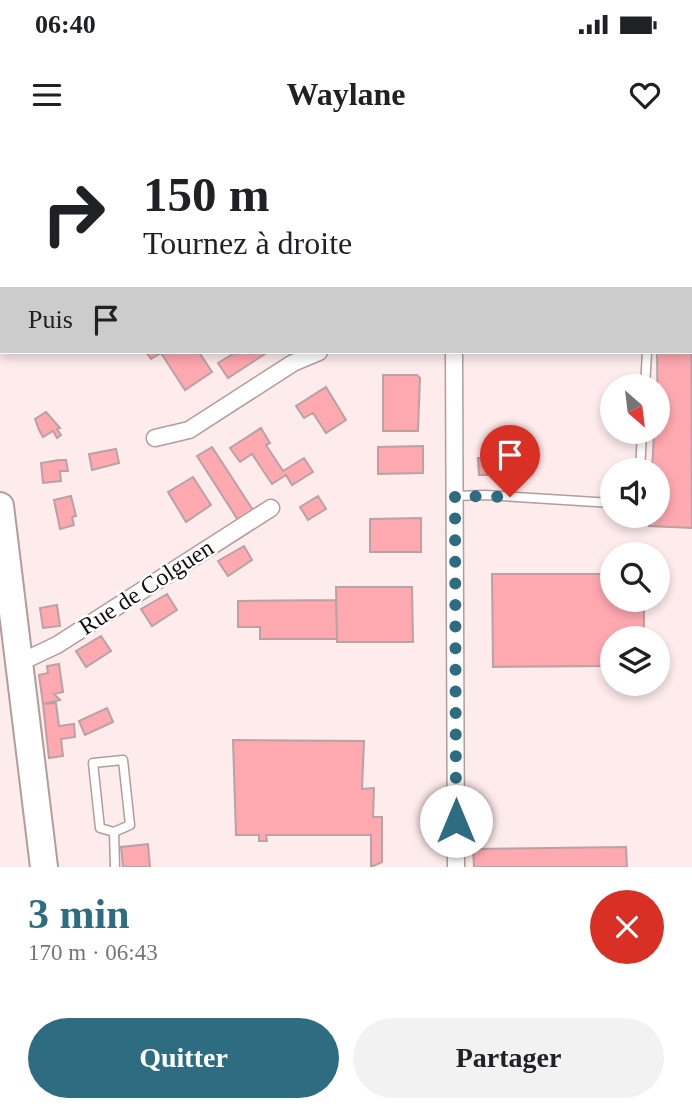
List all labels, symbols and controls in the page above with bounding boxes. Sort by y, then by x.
text: 06:40 [35,10,96,39]
icon: menu [28,76,66,114]
text: Waylane [286,76,406,112]
icon: heart [626,76,664,114]
text: 150 m [143,167,270,222]
icon: right [28,168,119,259]
text: Tournez à droite [143,225,352,261]
icon: arrive [87,301,125,339]
text: Puis [28,305,73,334]
north arrow [600,374,670,444]
map controls [600,374,670,696]
pin [480,425,540,497]
icon: arrive [491,436,529,474]
button: sound [600,458,670,528]
street label: Rue de Colguen [74,534,218,640]
button: search [600,542,670,612]
button: layers [600,626,670,696]
position arrow [419,784,493,858]
button: close [590,890,664,964]
text: 3 min [28,891,130,937]
text: 170 m · 06:43 [28,940,158,965]
button: Quitter [28,1018,339,1098]
button: Partager [353,1018,664,1098]

